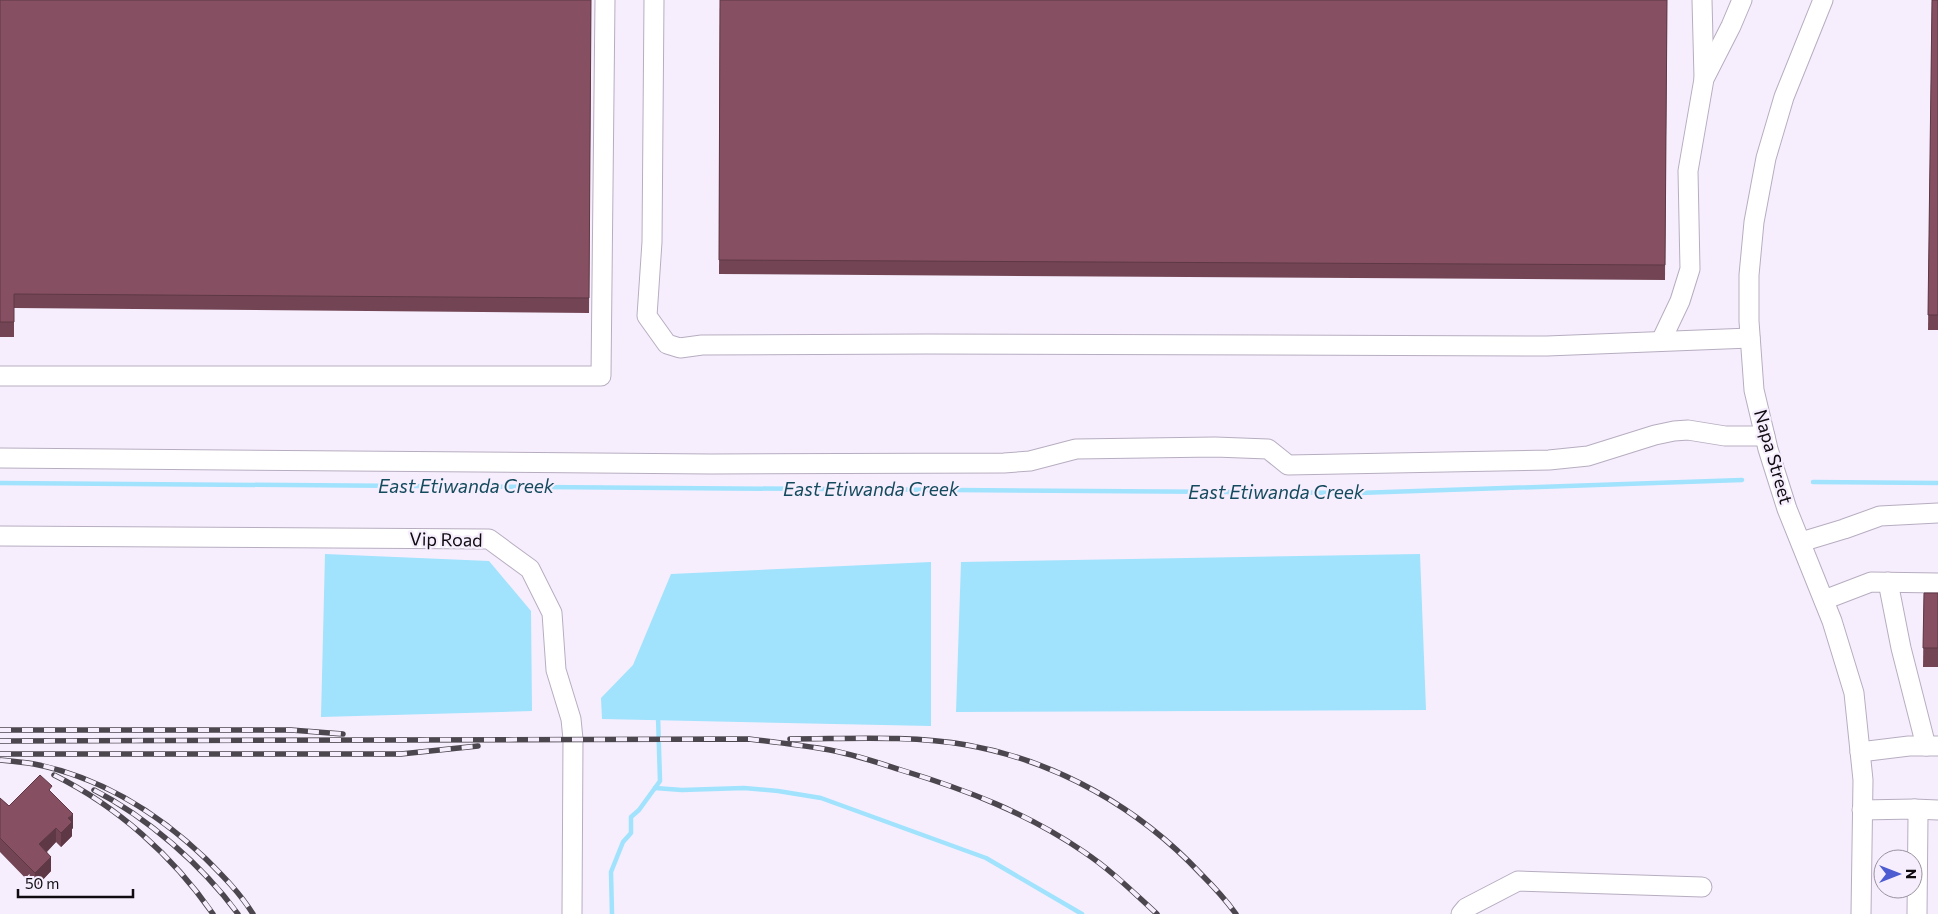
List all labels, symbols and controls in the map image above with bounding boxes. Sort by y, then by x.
street label: Napa Street [1750,407,1798,507]
water label: East Etiwanda Creek [378,474,555,497]
water label: East Etiwanda Creek [783,477,960,500]
water label: East Etiwanda Creek [1188,480,1365,503]
street label: Vip Road [409,527,483,551]
north arrow [1873,849,1923,899]
scale bar [18,866,132,898]
text: N [1903,869,1920,879]
text: 50 m [25,874,59,892]

